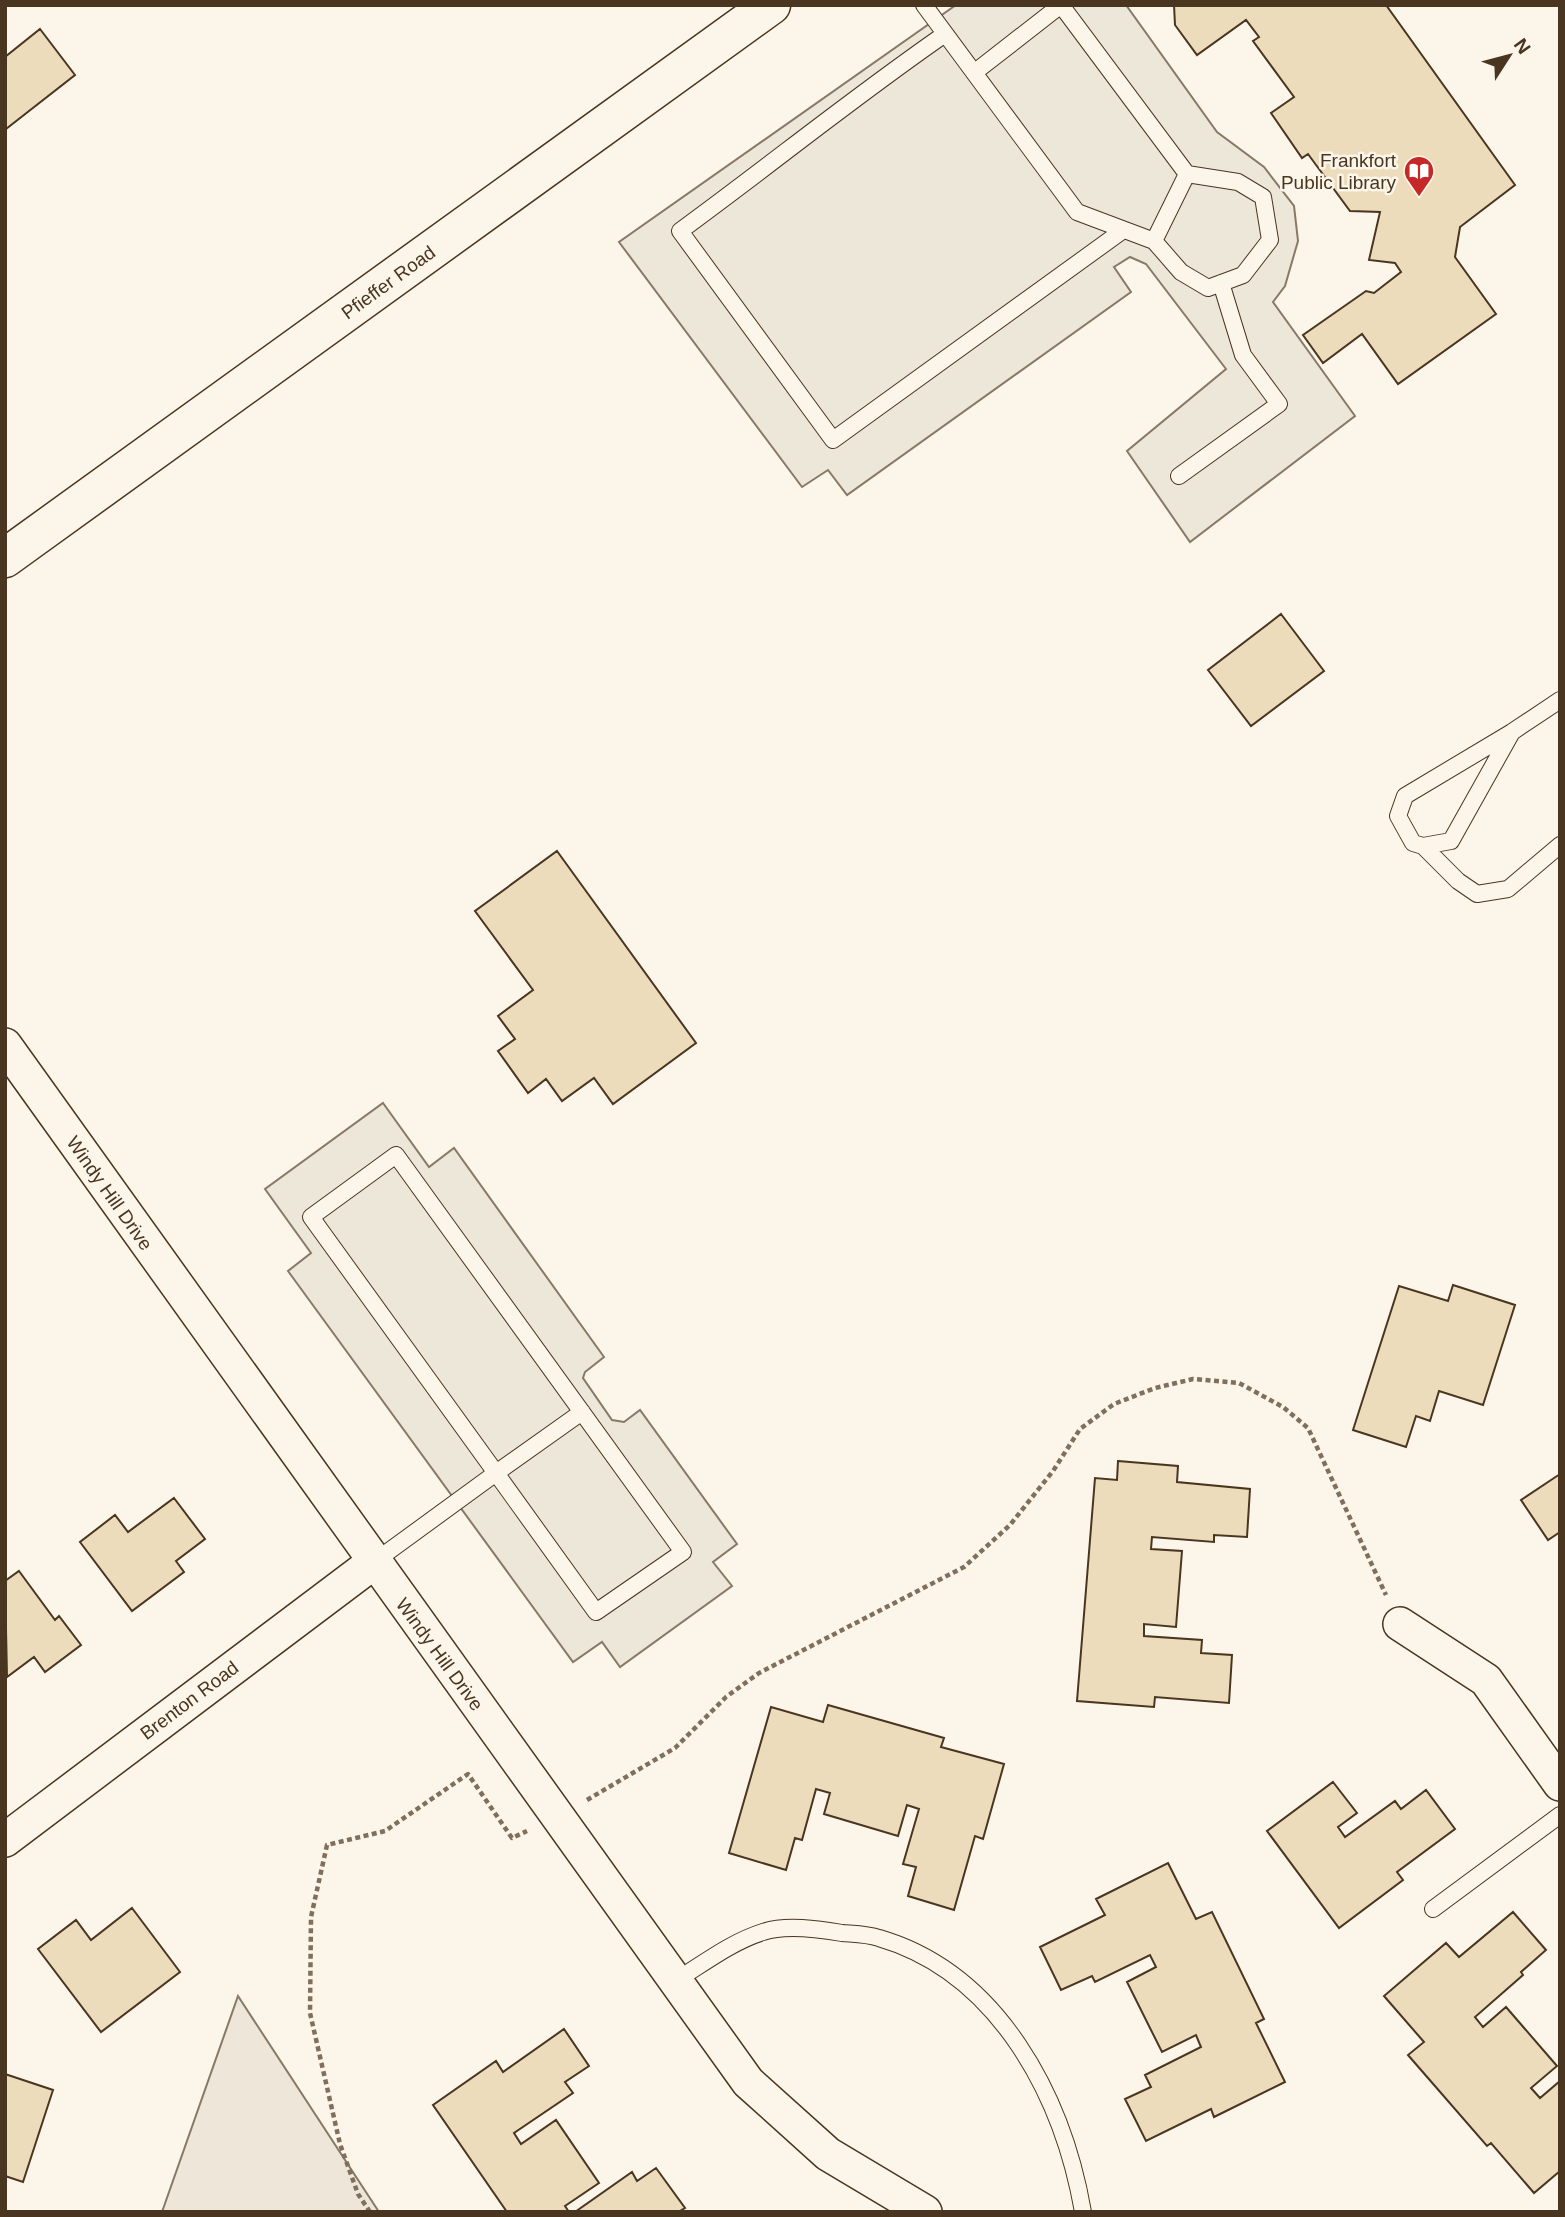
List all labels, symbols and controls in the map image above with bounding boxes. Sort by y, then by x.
north arrow [1474,21,1544,91]
text: N [1510,35,1535,58]
place label: Frankfort Public Library [1281,150,1397,193]
library icon: Frankfort Public Library [1402,154,1436,198]
street label: Pfieffer Road [337,241,439,323]
street label: Windy Hill Drive [63,1132,157,1254]
street label: Windy Hill Drive [392,1594,487,1715]
street label: Brenton Road [136,1657,242,1744]

